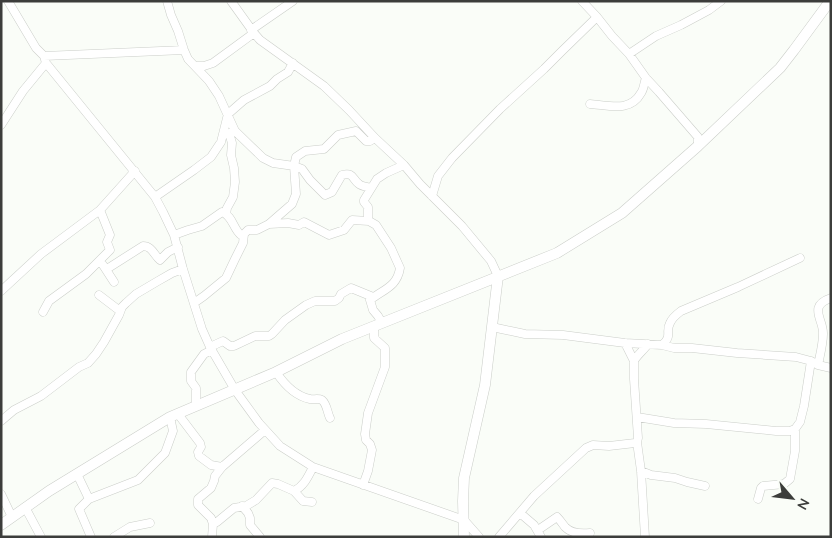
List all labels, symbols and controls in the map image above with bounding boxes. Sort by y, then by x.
north arrow [767,473,817,523]
text: N [793,495,814,513]

